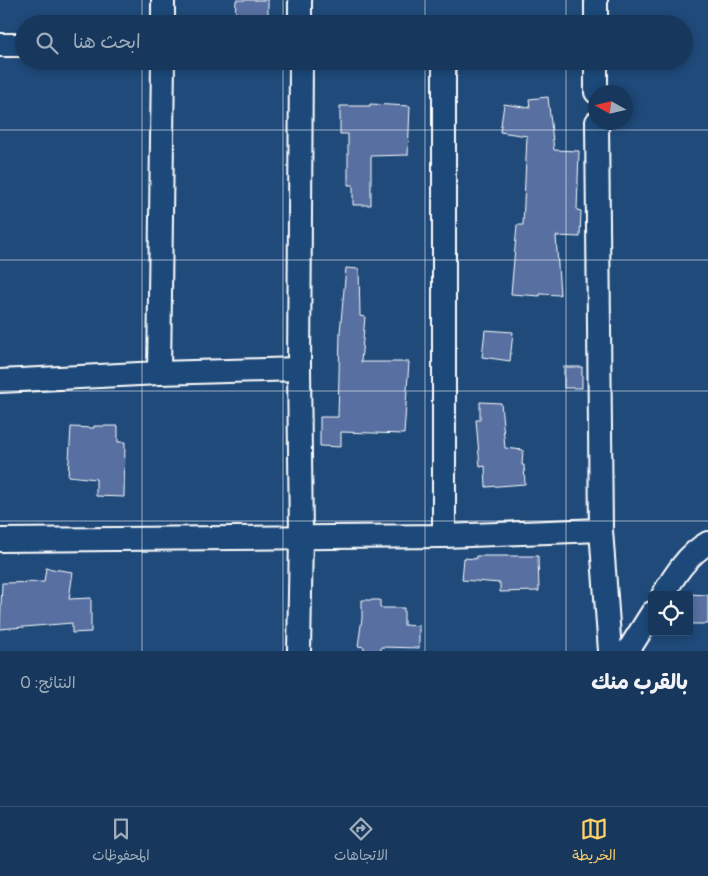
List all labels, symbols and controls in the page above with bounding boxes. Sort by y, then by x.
search box [15,15,693,70]
icon: search [33,29,61,57]
text: ابحث هنا [73,30,141,54]
north arrow [588,85,633,130]
map controls [648,591,693,636]
button: locate [648,591,693,636]
text: بالقرب منك [591,669,688,696]
text: النتائج: 0 [20,673,76,693]
tab: المحفوظات [92,815,150,868]
tab: الاتجاهات [334,815,388,868]
tab: الخريطة [572,815,616,868]

